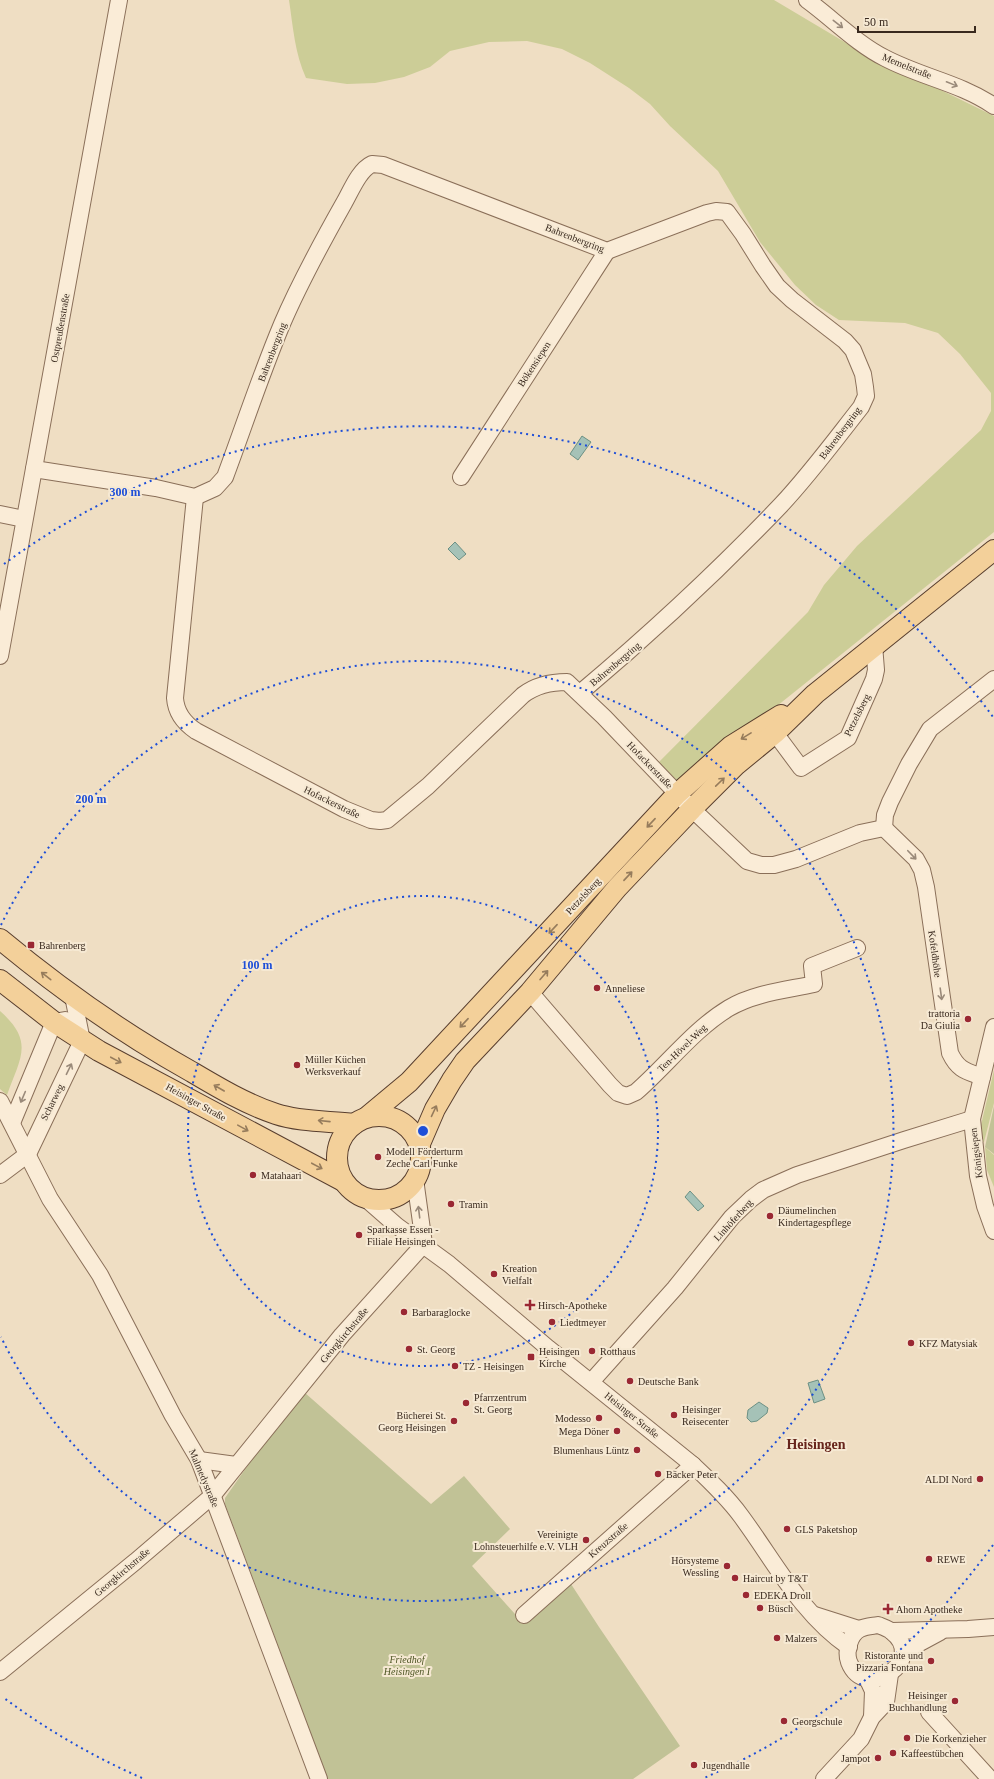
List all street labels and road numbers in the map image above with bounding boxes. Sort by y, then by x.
street label: Memelstraße [881,51,934,81]
street label: Bahrenbergring [544,222,606,254]
street label: Ostpreußenstraße [49,292,72,363]
street label: Bahrenbergring [256,321,288,383]
street label: Bökensiepen [515,339,553,389]
street label: Bahrenbergring [817,405,863,461]
street label: Bahrenbergring [587,640,643,688]
street label: Petzelsberg [842,692,872,738]
street label: Hofackerstraße [625,739,676,791]
street label: Hofackerstraße [302,784,362,821]
street label: Petzelsberg [563,875,603,917]
street label: Kofeldhöhe [926,930,944,979]
street label: Ten-Hövel-Weg [655,1022,709,1074]
street label: Heisinger Straße [164,1081,228,1123]
street label: Scharweg [38,1082,66,1122]
street label: Königsiepen [967,1127,985,1179]
street label: Linhöferberg [711,1197,755,1243]
street label: Georgkirchstraße [318,1305,371,1365]
street label: Heisinger Straße [603,1390,662,1441]
street label: Malmedystraße [187,1447,221,1509]
street label: Kreuzstraße [586,1520,630,1560]
street label: Georgkirchstraße [92,1545,152,1598]

